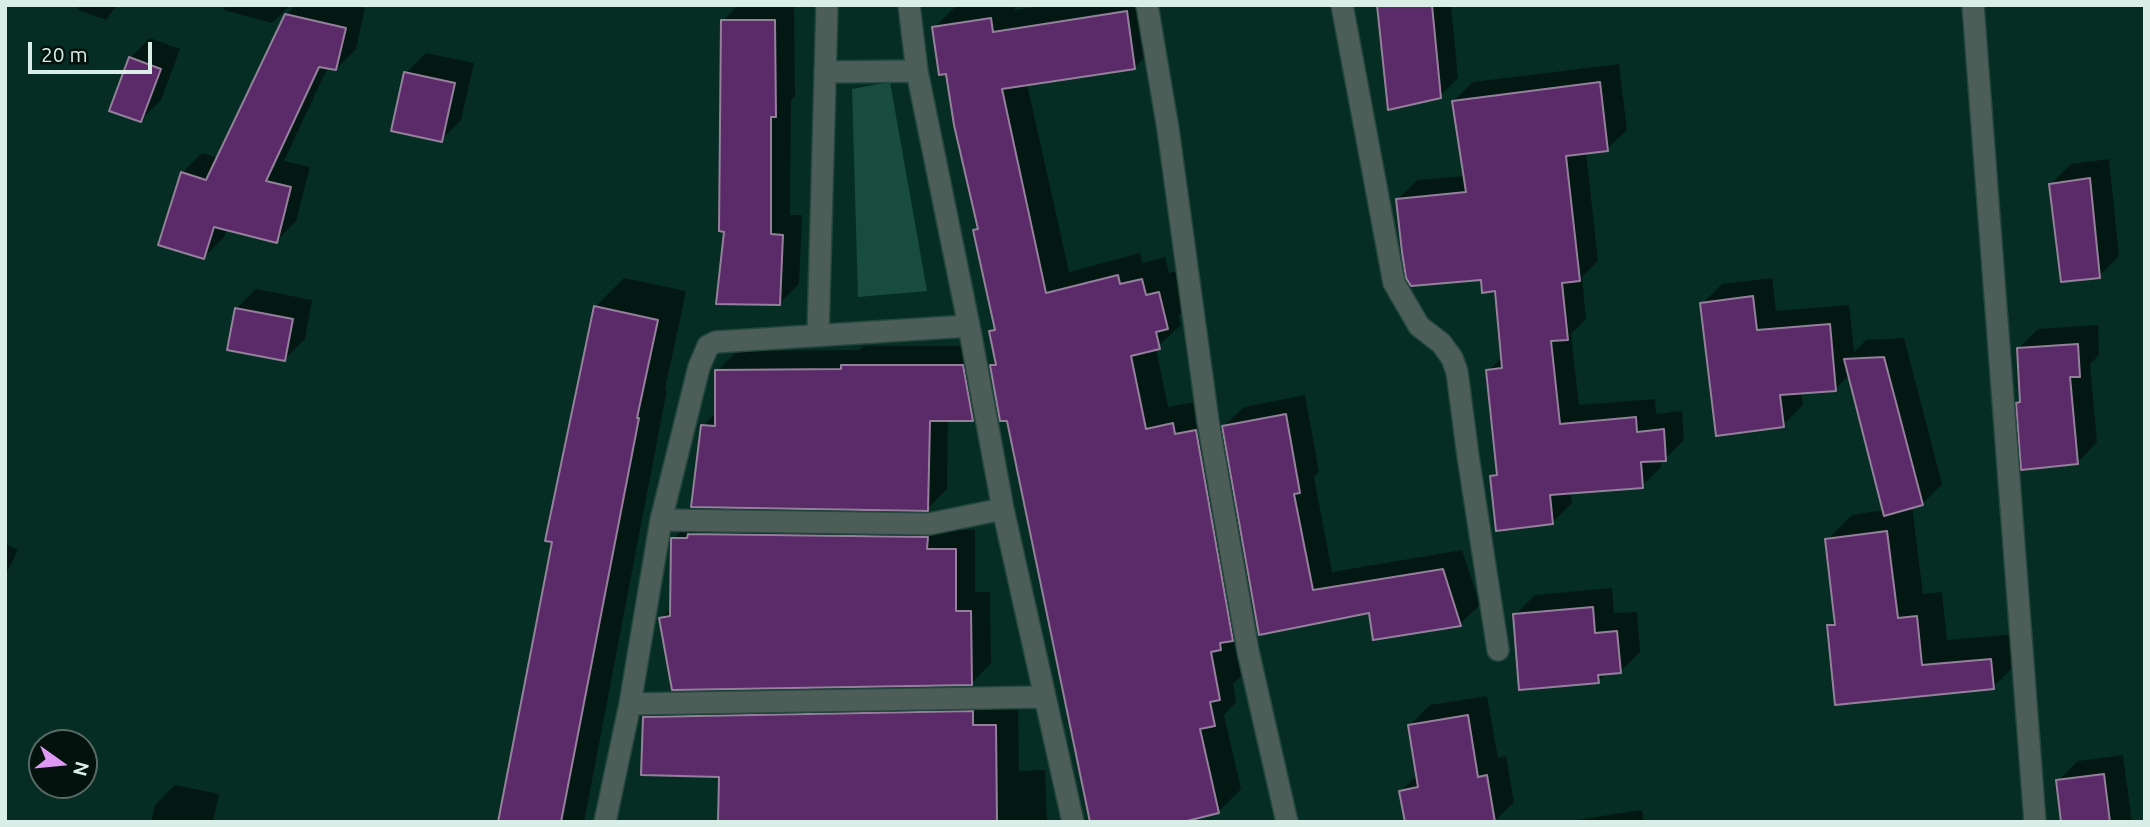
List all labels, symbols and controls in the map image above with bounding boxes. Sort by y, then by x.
scale bar [32,28,156,72]
text: 20 m [41,42,88,66]
north arrow [28,729,98,799]
text: N [69,759,94,779]

